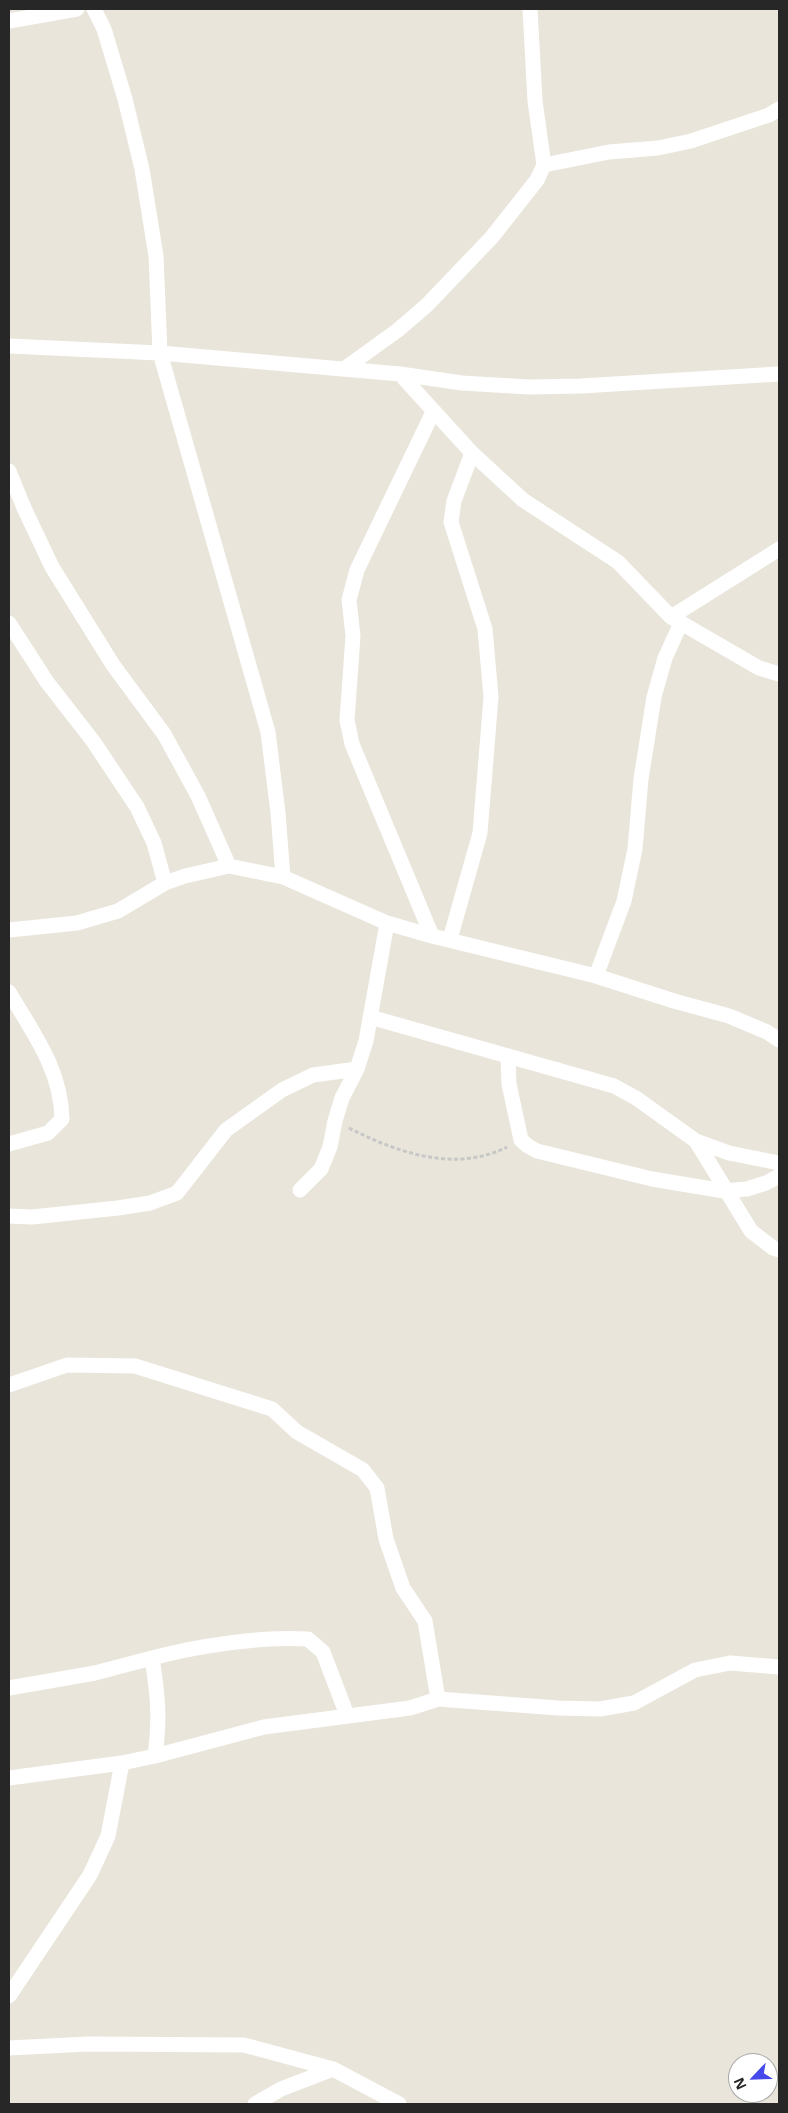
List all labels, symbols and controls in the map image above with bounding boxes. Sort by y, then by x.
north arrow [728,2053,778,2103]
text: N [729,2075,751,2093]

